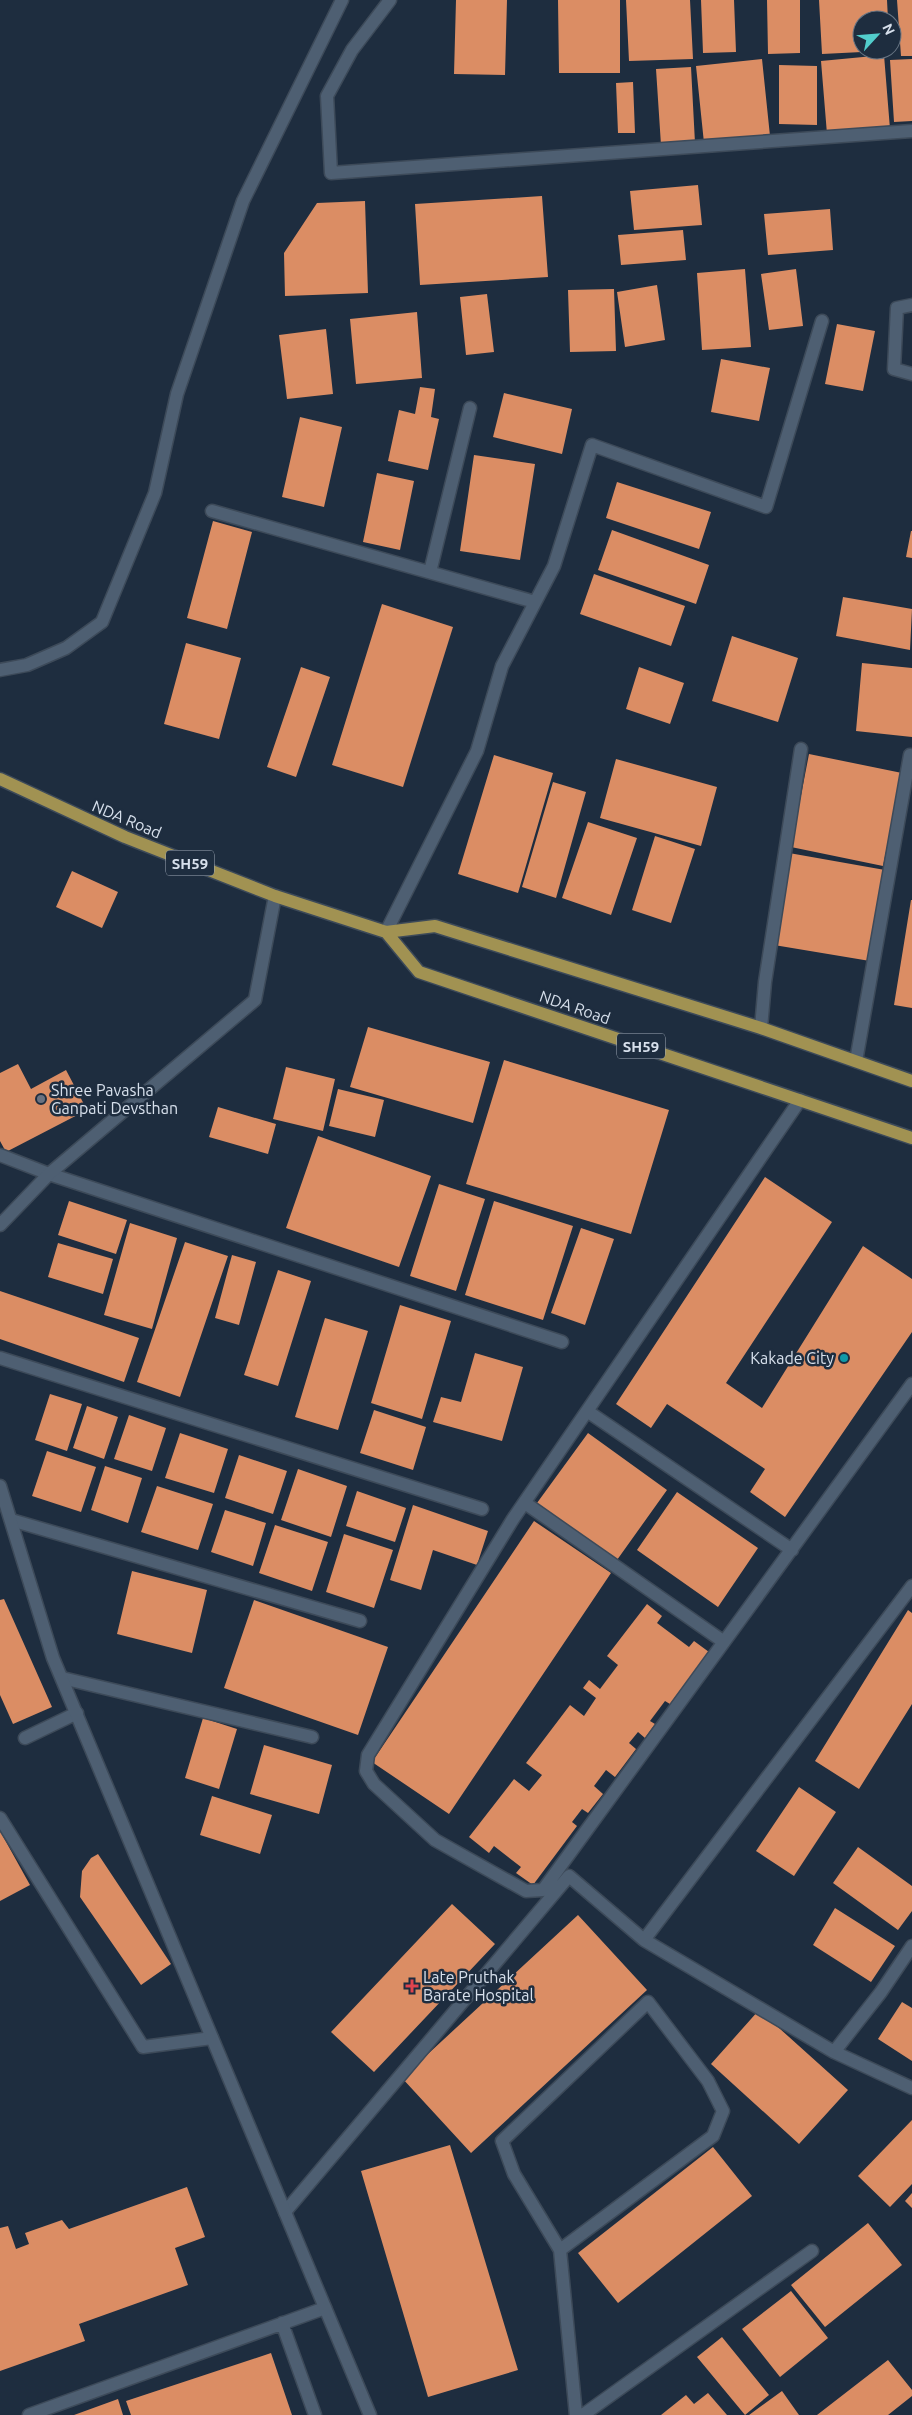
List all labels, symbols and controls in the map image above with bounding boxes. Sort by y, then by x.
north arrow [852,10,902,60]
text: N [879,21,898,38]
street label: NDA Road [90,796,164,842]
road number: SH59 [166,850,214,876]
street label: NDA Road [537,987,613,1027]
road number: SH59 [617,1034,665,1058]
place label: Shree Pavasha Ganpati Devsthan [51,1081,178,1117]
marker: Shree Pavasha Ganpati Devsthan [35,1093,47,1105]
place label: Kakade City [750,1349,834,1367]
marker: Kakade City [838,1352,850,1364]
place label: Late Pruthak Barate Hospital [423,1968,534,2004]
marker: Late Pruthak Barate Hospital [405,1979,419,1993]

